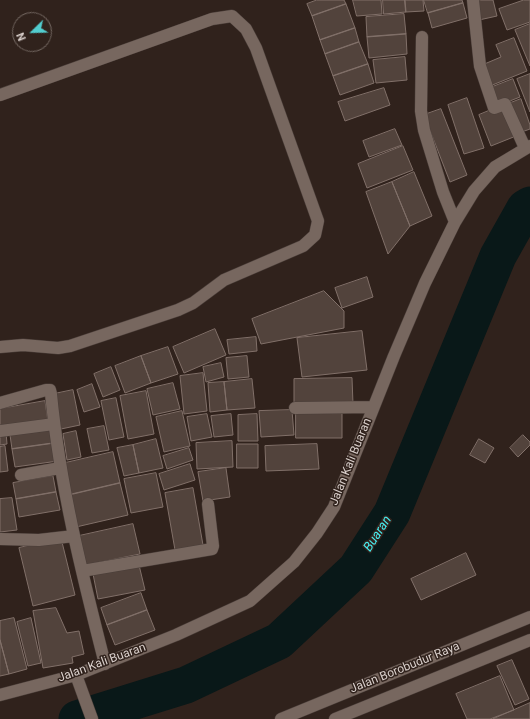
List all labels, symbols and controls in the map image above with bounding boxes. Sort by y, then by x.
north arrow [12,12,52,52]
text: N [14,30,29,43]
street label: Jalan Kali Buaran [327,416,375,508]
water label: Buaran [361,513,395,555]
street label: Jalan Borobudur Raya [348,639,462,697]
street label: Jalan Kali Buaran [56,640,148,686]

